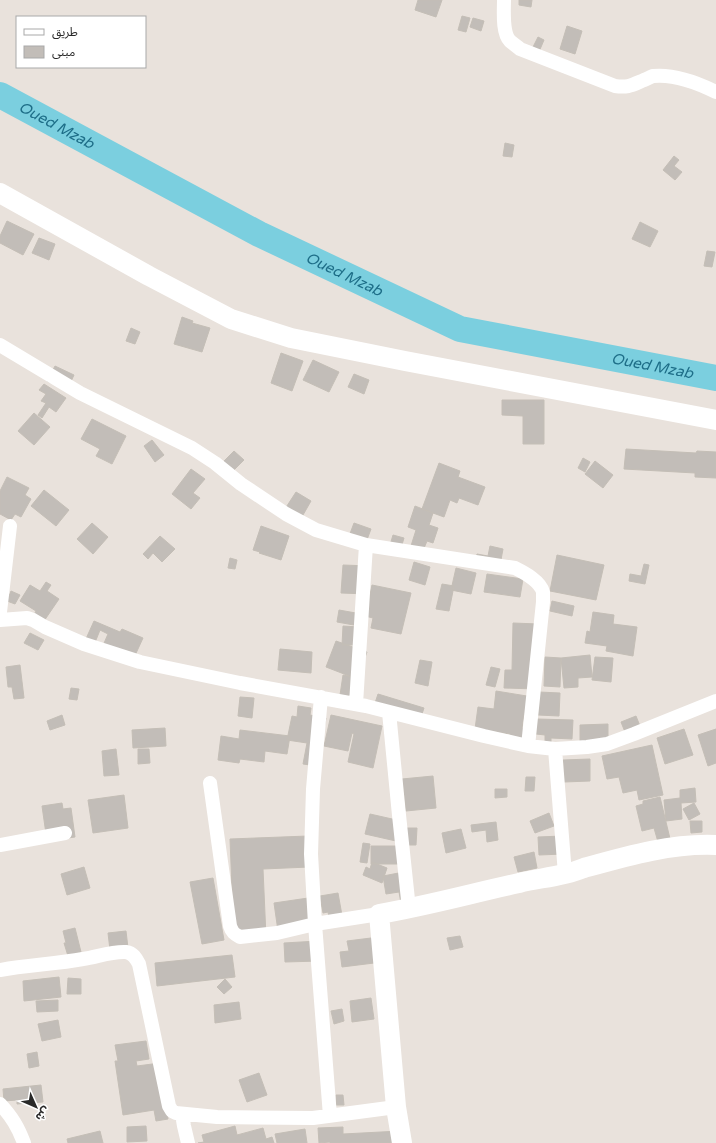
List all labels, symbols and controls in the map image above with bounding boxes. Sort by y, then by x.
legend [16,16,146,68]
text: طريق [52,25,78,40]
text: مبنى [52,45,75,59]
water label: Oued Mzab [16,98,99,154]
water label: Oued Mzab [303,248,387,301]
water label: Oued Mzab [610,349,696,383]
north arrow [16,1087,56,1127]
text: ش [33,1104,53,1124]

